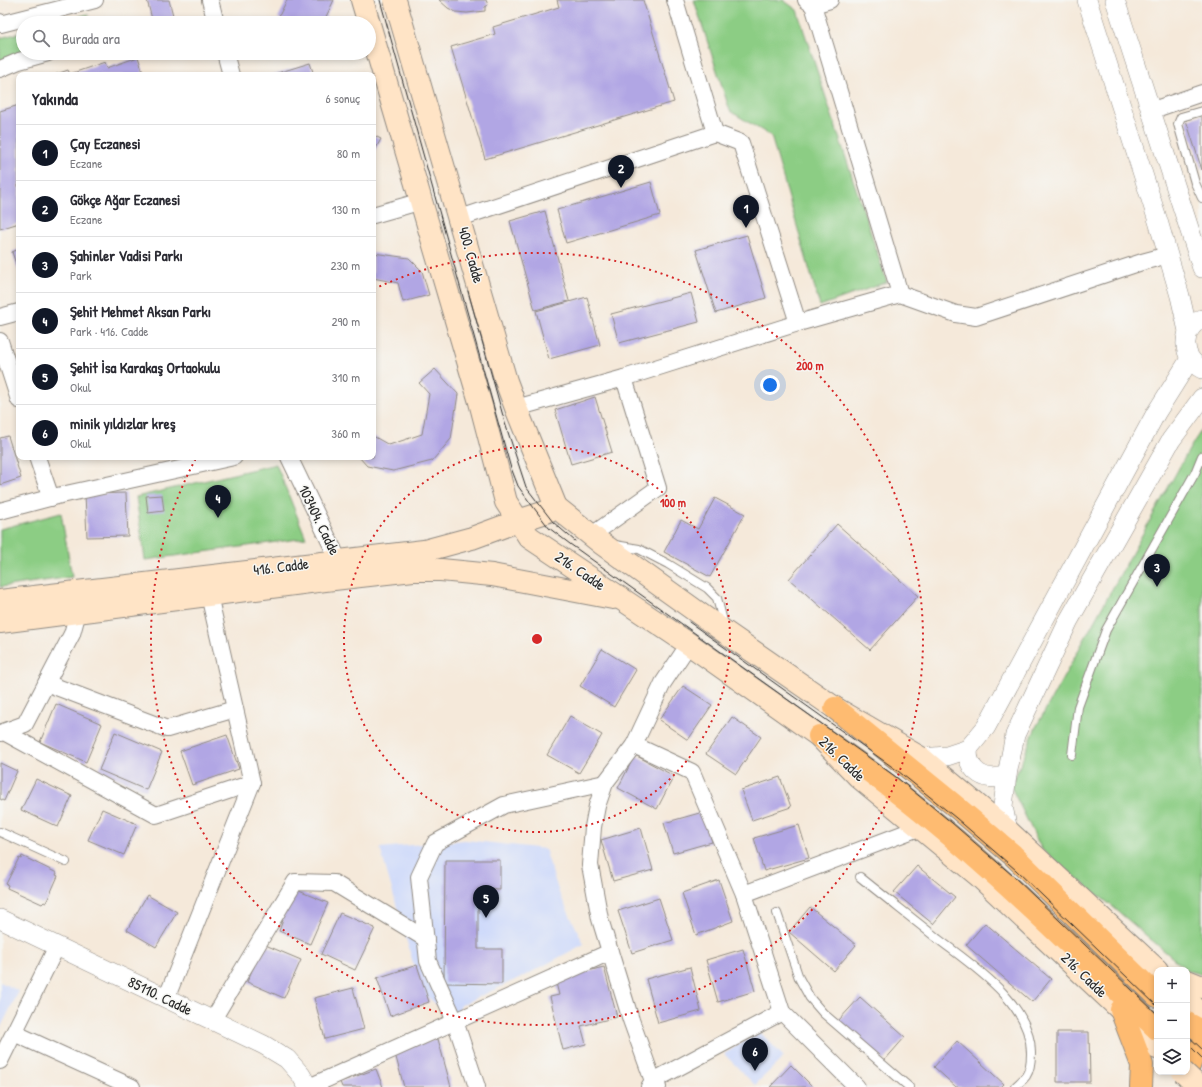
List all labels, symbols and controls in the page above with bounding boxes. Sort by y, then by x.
search box [16,16,376,60]
icon: search [30,27,52,49]
text: Burada ara [62,28,120,49]
text: Yakında [32,87,78,110]
text: 6 sonuç [325,89,360,107]
text: Çay Eczanesi [70,133,141,154]
text: 1 [43,144,47,162]
text: 80 m [337,144,360,162]
text: Eczane [70,154,103,172]
pin: 2 [608,155,634,188]
text: Gökçe Ağar Eczanesi [70,189,180,210]
pin: 1 [733,195,759,228]
text: 2 [42,200,48,218]
text: 130 m [332,200,360,218]
text: Eczane [70,210,103,228]
street label: 400. Cadde [453,224,490,285]
text: Şahinler Vadisi Parkı [70,245,183,266]
text: 3 [42,256,48,274]
text: 230 m [330,256,360,274]
text: Park [70,266,92,284]
text: Şehit Mehmet Aksan Parkı [70,301,211,322]
text: 4 [43,312,47,330]
text: 290 m [331,312,360,330]
text: Park · 416. Cadde [70,322,148,340]
text: Şehit İsa Karakaş Ortaokulu [70,357,220,378]
text: 200 m [796,357,824,374]
text: 5 [42,368,48,386]
text: 310 m [332,368,360,386]
your location [760,375,780,395]
text: Okul [70,378,91,396]
text: minik yıldızlar kreş [70,413,176,434]
text: 6 [42,424,48,442]
text: 360 m [331,424,360,442]
text: Okul [70,434,91,452]
street label: 103404. Cadde [294,481,345,558]
pin: 4 [205,485,231,518]
text: 100 m [660,494,686,511]
street label: 216. Cadde [551,546,610,595]
street label: 416. Cadde [252,553,310,580]
pin: 3 [1144,554,1170,587]
centre of rings [530,632,544,646]
street label: 216. Cadde [815,731,870,786]
pin: 5 [473,885,499,918]
street label: 216. Cadde [1057,947,1112,1002]
map controls [1154,967,1190,1075]
button: + [1154,967,1190,1003]
street label: 85110. Cadde [125,971,196,1020]
button: − [1154,1003,1190,1039]
pin: 6 [742,1038,768,1071]
button: layers [1154,1039,1190,1075]

